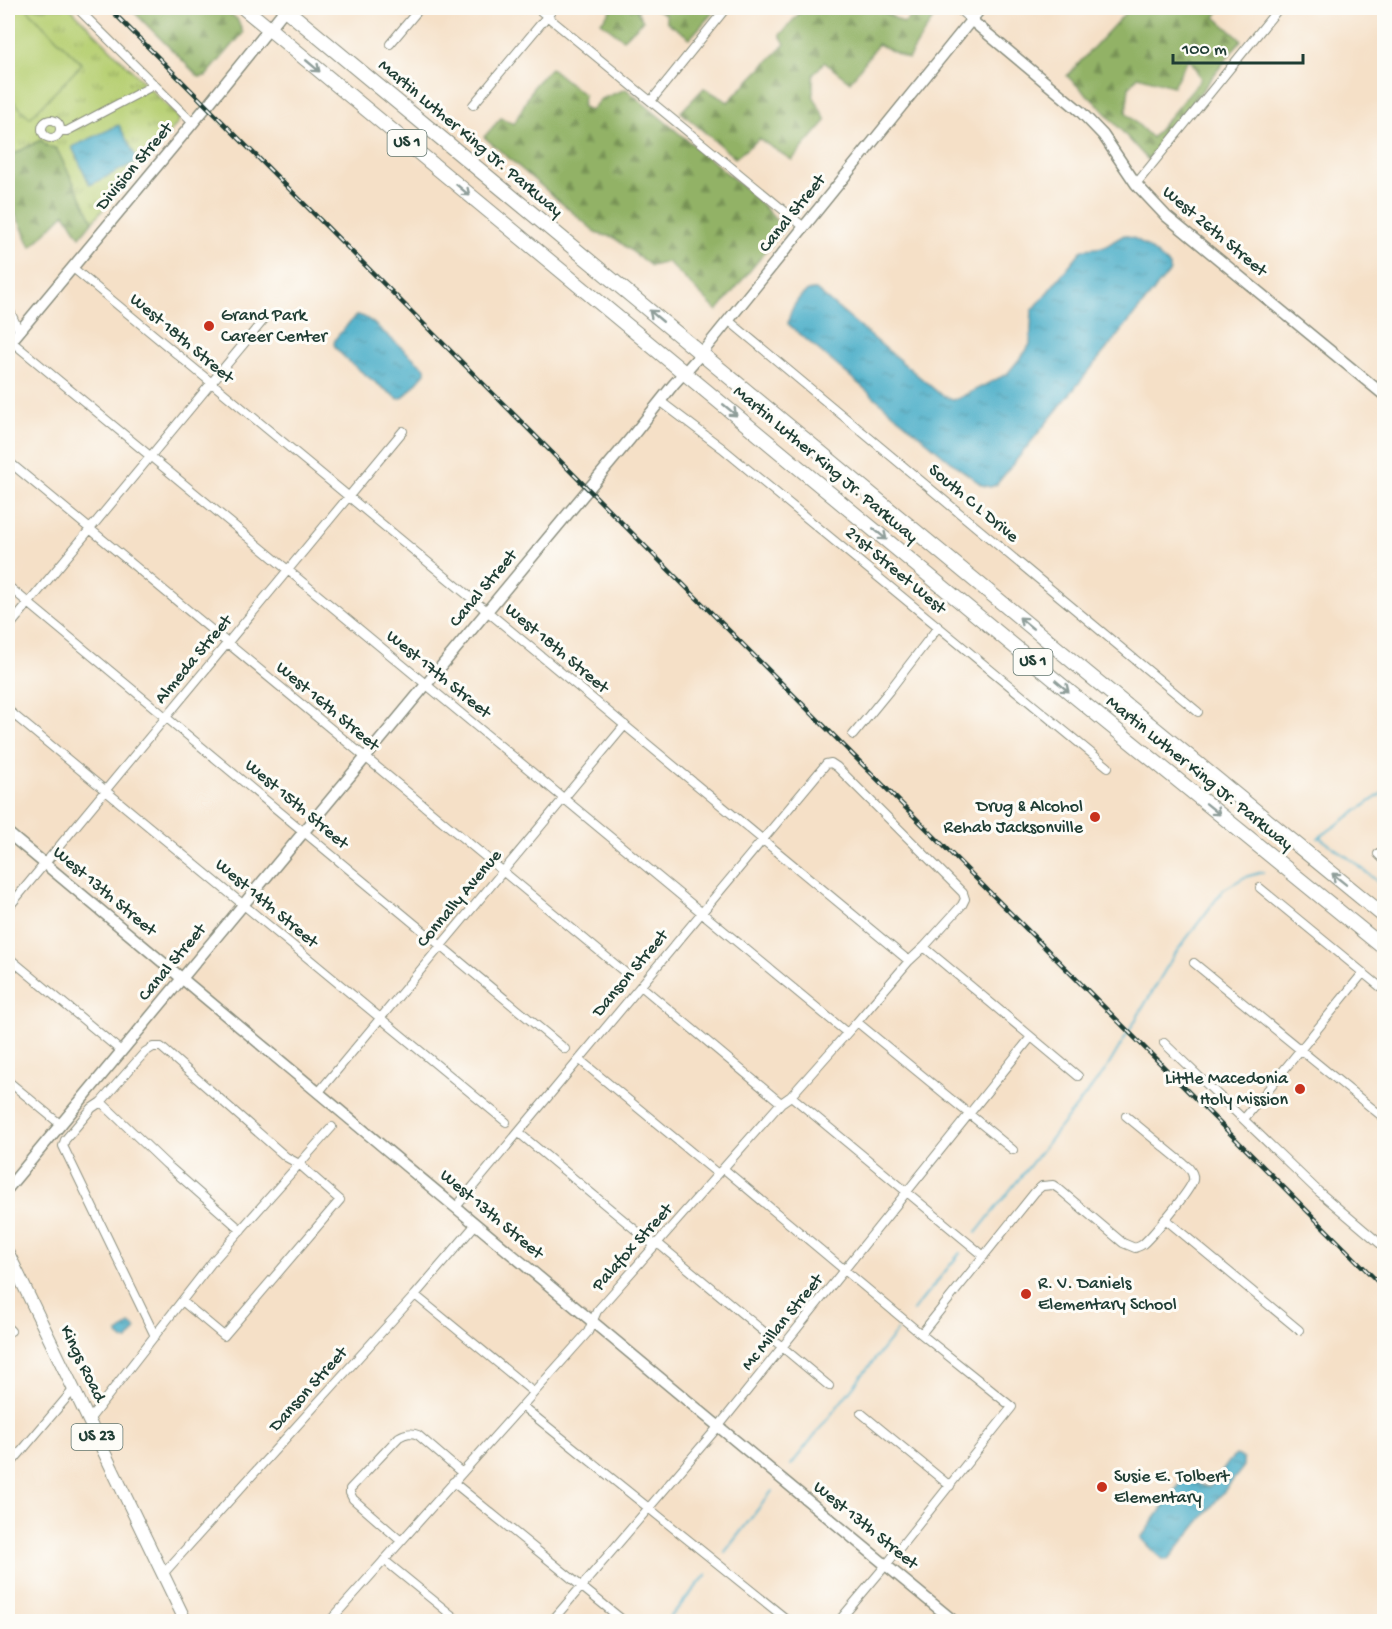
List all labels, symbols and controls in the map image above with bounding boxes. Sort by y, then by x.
scale bar [1173,27,1304,65]
text: 100 m [1181,40,1227,61]
street label: Martin Luther King Jr. Parkway [373,56,567,223]
one-way arrow [305,59,321,72]
street label: Division Street [92,118,179,216]
road number: US 1 [388,130,426,156]
street label: Canal Street [755,169,832,257]
street label: West 26th Street [1157,182,1272,283]
one-way arrow [455,183,471,196]
street label: West 18th Street [125,289,239,390]
place label: Grand Park Career Center [221,306,329,348]
one-way arrow [649,309,664,323]
marker: Grand Park Career Center [202,319,216,333]
street label: Martin Luther King Jr. Parkway [728,382,922,549]
one-way arrow [722,403,738,416]
street label: South C L Drive [924,460,1023,548]
street label: 21st Street West [840,523,951,620]
one-way arrow [872,527,887,541]
street label: Canal Street [446,545,523,632]
street label: West 18th Street [500,599,614,700]
street label: Almeda Street [151,610,238,709]
one-way arrow [1018,616,1034,629]
street label: West 17th Street [381,626,496,725]
road number: US 1 [1014,649,1052,675]
street label: West 16th Street [271,658,384,757]
one-way arrow [1054,679,1070,692]
street label: Martin Luther King Jr. Parkway [1101,692,1297,856]
street label: West 15th Street [240,756,353,856]
place label: Drug & Alcohol Rehab Jacksonville [944,797,1084,839]
one-way arrow [1205,803,1221,816]
marker: Drug & Alcohol Rehab Jacksonville [1088,810,1102,824]
street label: West 13th Street [48,843,161,942]
street label: Connally Avenue [413,845,508,952]
street label: West 14th Street [210,855,323,954]
one-way arrow [1331,873,1347,886]
street label: Canal Street [135,919,212,1006]
street label: Danson Street [588,925,675,1023]
place label: Little Macedonia Holy Mission [1165,1069,1289,1111]
marker: Little Macedonia Holy Mission [1293,1082,1307,1096]
street label: West 13th Street [435,1166,548,1265]
street label: Palafox Street [588,1199,679,1297]
street label: Mc Millan Street [738,1269,829,1375]
place label: R. V. Daniels Elementary School [1038,1274,1177,1316]
marker: R. V. Daniels Elementary School [1019,1287,1033,1301]
street label: Kings Road [54,1322,110,1407]
street label: Danson Street [265,1342,354,1438]
road number: US 23 [72,1424,122,1450]
place label: Susie E. Tolbert Elementary [1114,1467,1230,1509]
street label: West 13th Street [808,1477,923,1576]
marker: Susie E. Tolbert Elementary [1095,1480,1109,1494]

